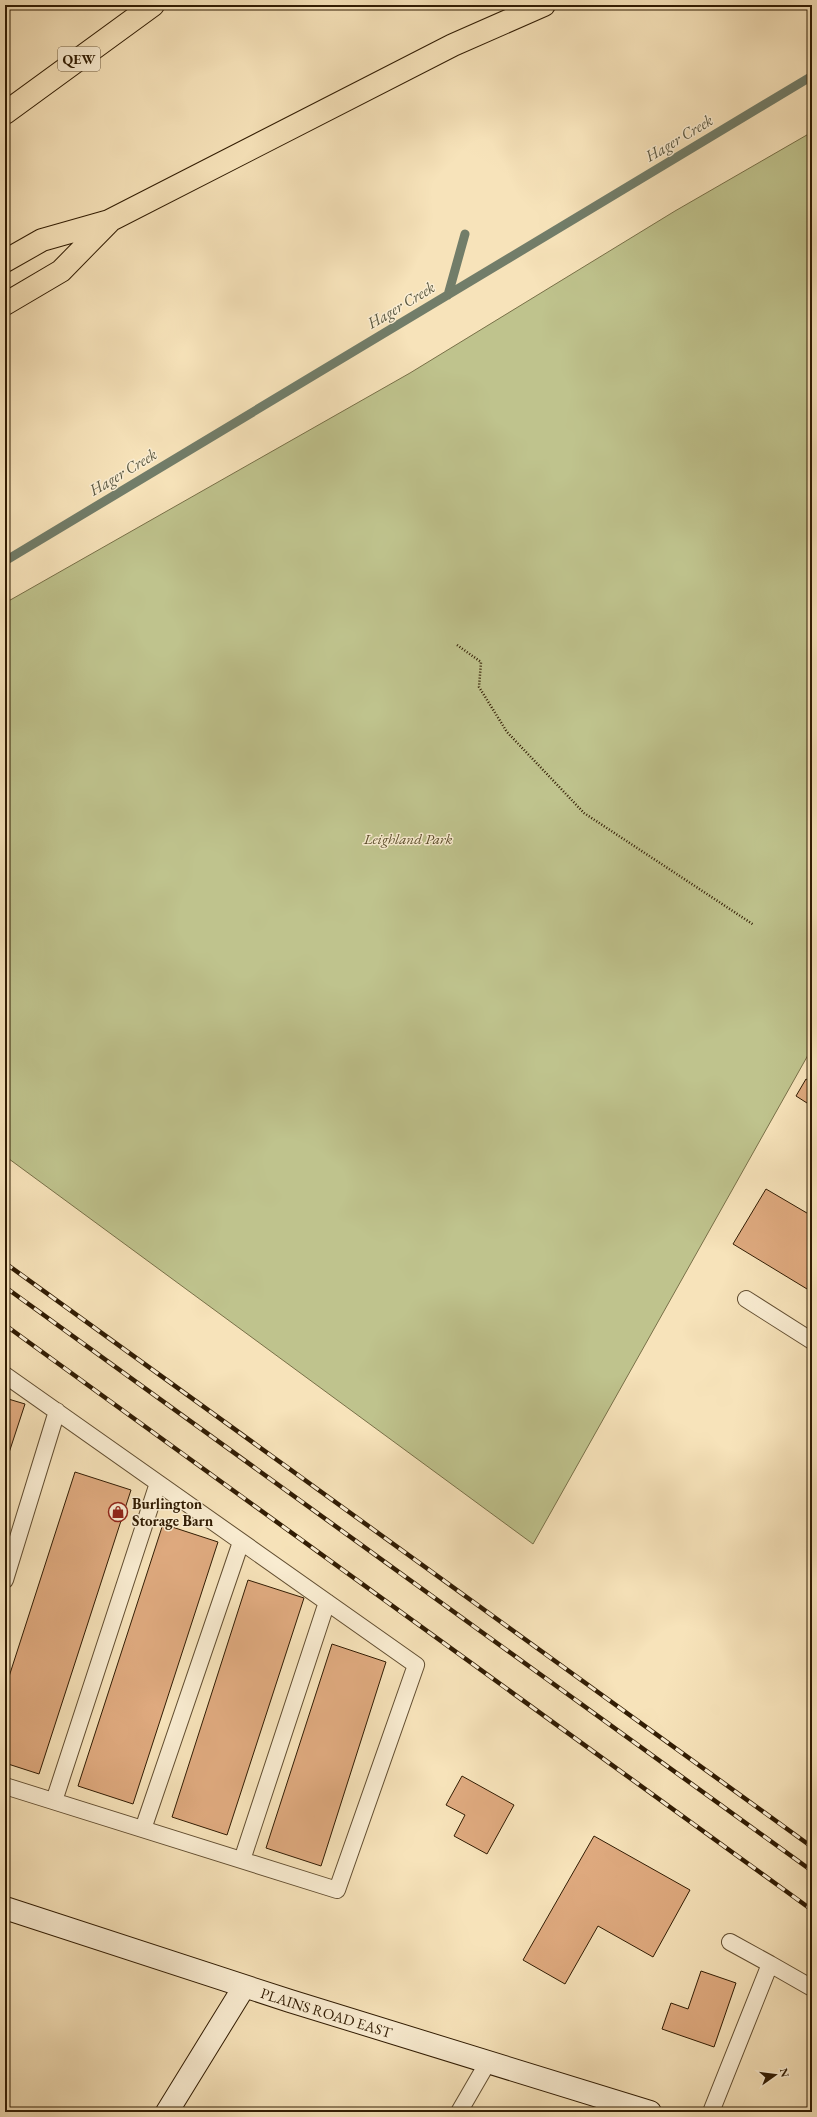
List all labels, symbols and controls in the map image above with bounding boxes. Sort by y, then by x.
road number: QEW [58,47,100,71]
water label: Hager Creek [641,109,717,167]
water label: Hager Creek [363,276,439,334]
water label: Hager Creek [85,443,161,501]
park label: Leighland Park [363,829,452,848]
place label: Burlington Storage Barn [132,1494,214,1530]
shop icon: Burlington Storage Barn [107,1501,129,1523]
street label: PLAINS ROAD EAST [258,1983,396,2042]
north arrow [755,2055,795,2095]
text: N [777,2067,793,2079]

